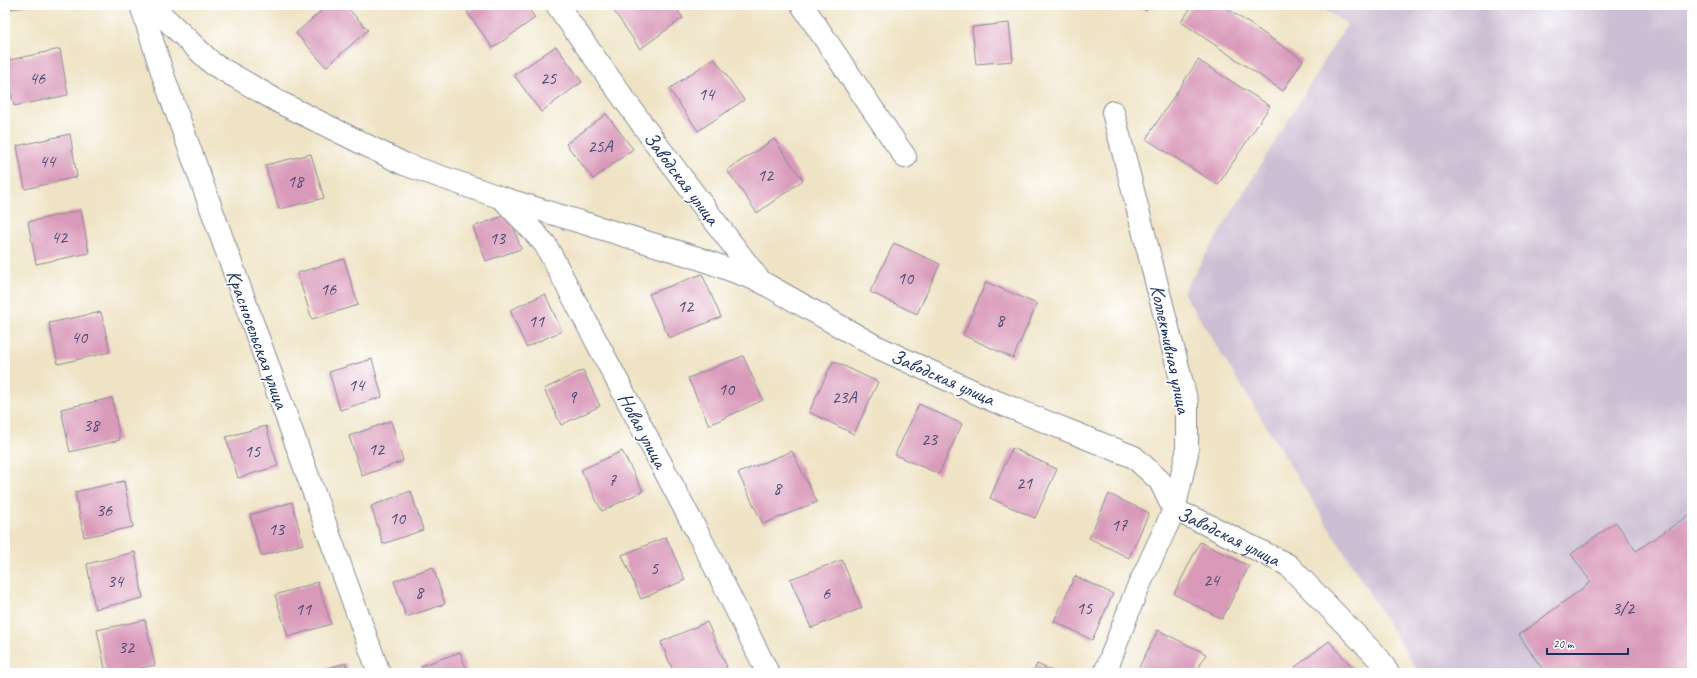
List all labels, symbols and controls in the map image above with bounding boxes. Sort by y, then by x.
house number: 46 [29,67,46,89]
house number: 25 [540,67,557,89]
house number: 14 [698,83,716,105]
street label: Заводская улица [638,127,726,231]
house number: 25А [587,135,614,157]
house number: 44 [39,150,57,172]
house number: 12 [757,164,775,186]
house number: 18 [287,170,305,192]
house number: 42 [51,226,69,248]
house number: 13 [489,227,507,249]
street label: Красносельская улица [221,266,295,414]
house number: 10 [897,267,915,289]
house number: 16 [320,278,337,300]
street label: Коллективная улица [1145,283,1197,417]
house number: 12 [677,295,695,317]
house number: 8 [996,309,1006,331]
house number: 11 [528,310,545,332]
house number: 40 [71,326,89,348]
street label: Заводская улица [887,343,1000,412]
house number: 14 [348,374,366,396]
house number: 10 [718,378,736,400]
house number: 9 [568,386,578,408]
house number: 23А [831,386,858,408]
street label: Новая улица [612,388,674,474]
house number: 38 [83,414,101,436]
house number: 23 [921,428,939,450]
house number: 12 [368,438,386,460]
house number: 15 [244,440,261,462]
house number: 7 [608,469,617,491]
house number: 21 [1016,472,1033,494]
house number: 8 [773,477,783,499]
house number: 36 [96,499,113,521]
street label: Заводская улица [1174,501,1285,573]
house number: 10 [389,507,407,529]
house number: 17 [1111,514,1128,536]
house number: 13 [268,518,286,540]
house number: 5 [650,557,659,579]
house number: 24 [1203,569,1221,591]
house number: 34 [107,570,125,592]
house number: 8 [415,581,425,603]
house number: 6 [822,582,831,604]
house number: 15 [1076,597,1093,619]
house number: 3/2 [1612,597,1636,619]
house number: 11 [295,598,312,620]
scale bar [1547,630,1628,656]
house number: 32 [118,636,136,658]
text: 20 m [1553,636,1575,652]

